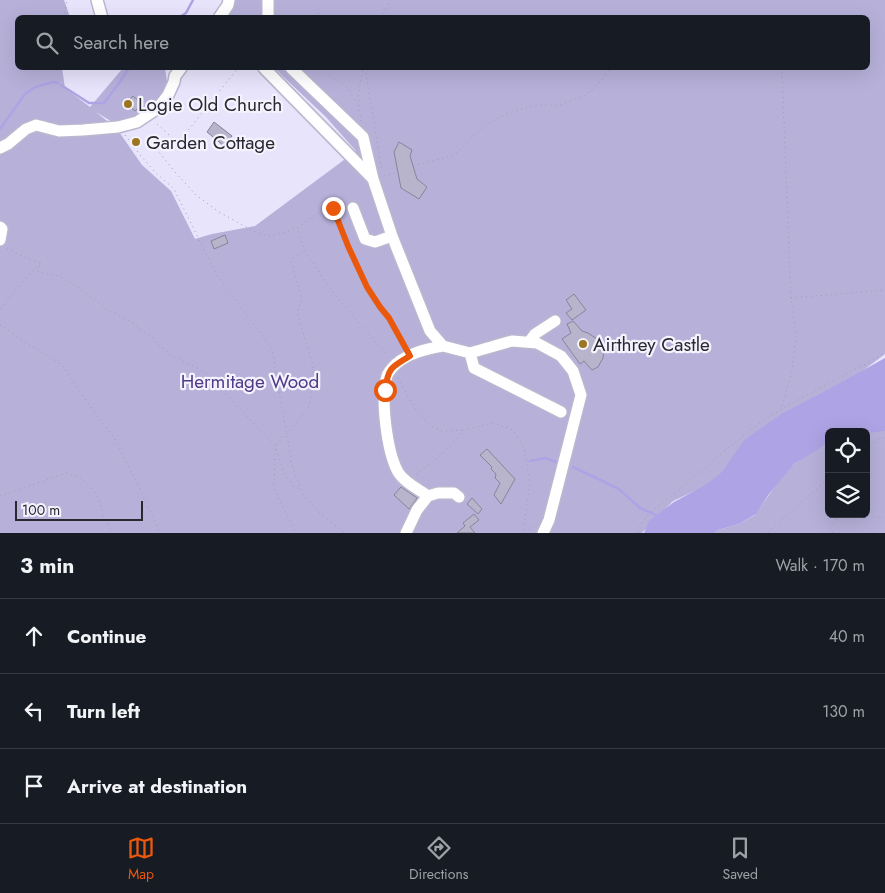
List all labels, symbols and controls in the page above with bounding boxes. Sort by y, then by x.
search box [15,15,870,70]
icon: search [33,29,61,57]
text: Search here [73,29,169,56]
place label: Logie Old Church [138,91,282,118]
marker: Logie Old Church [122,98,134,110]
place label: Garden Cottage [146,129,275,156]
marker: Garden Cottage [130,136,142,148]
route end [322,197,345,220]
place label: Airthrey Castle [593,331,710,358]
marker: Airthrey Castle [577,338,589,350]
park label: Hermitage Wood [181,368,319,395]
route start [374,379,397,402]
map controls [825,428,870,518]
button: locate [825,428,870,473]
button: layers [825,473,870,518]
scale bar [15,498,142,521]
text: 100 m [22,500,60,520]
text: 3 min [20,551,74,581]
text: Walk · 170 m [775,554,865,577]
icon: ahead [20,622,48,650]
text: Continue [67,623,146,650]
text: 40 m [829,625,865,648]
icon: left [20,697,48,725]
text: Turn left [67,698,140,725]
text: 130 m [822,700,865,723]
icon: arrive [20,772,48,800]
text: Arrive at destination [67,773,247,800]
tab: Map [127,834,155,884]
tab: Directions [409,834,468,884]
tab: Saved [722,834,758,884]

